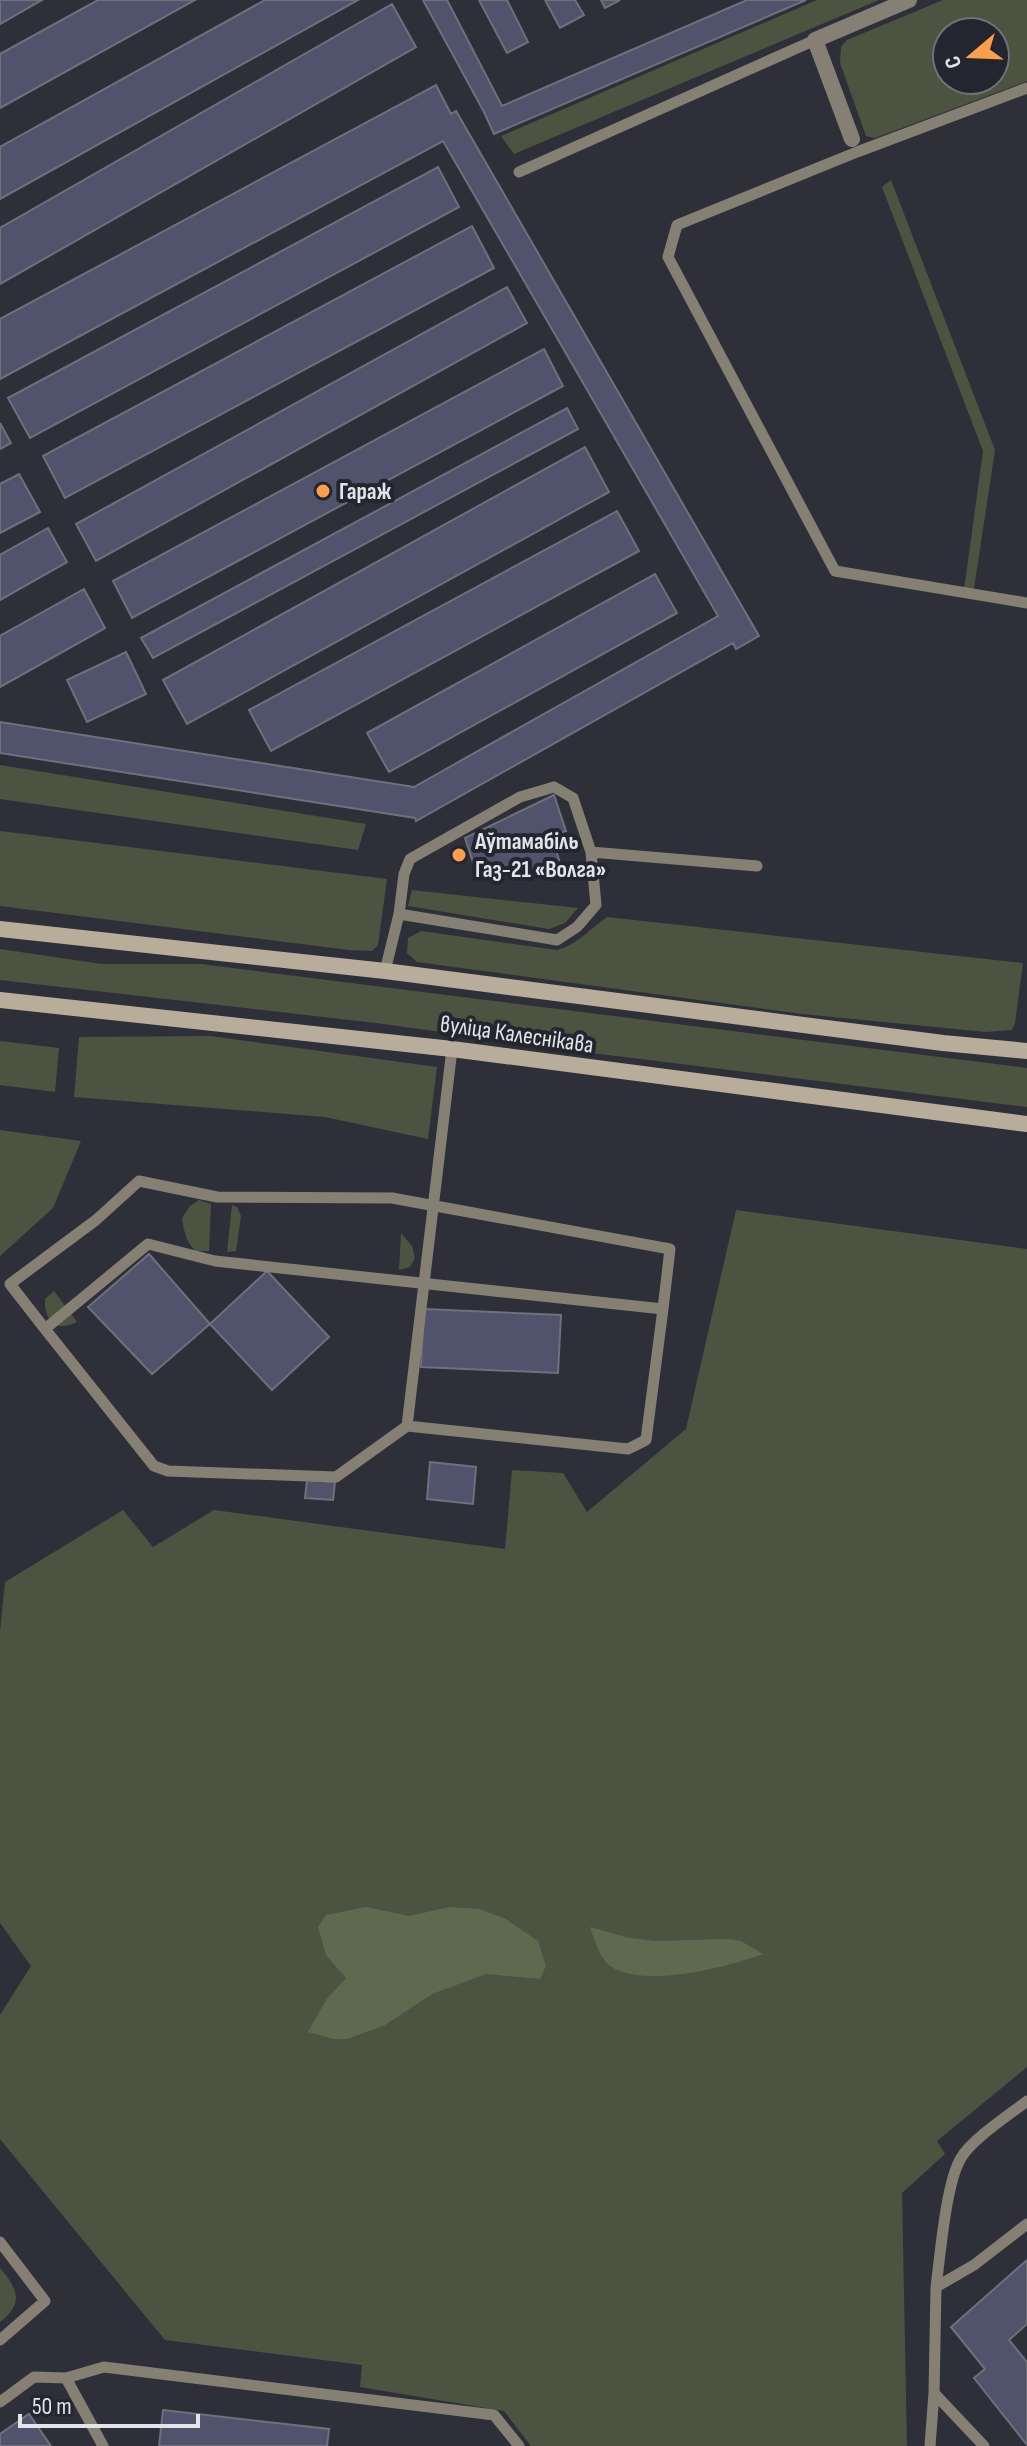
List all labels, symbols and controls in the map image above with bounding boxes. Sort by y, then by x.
north arrow [931,16,1011,96]
text: С [939,52,968,72]
place label: Гараж [339,477,392,506]
marker: Гараж [314,482,332,500]
place label: Аўтамабіль Газ-21 «Волга» [474,827,606,884]
marker: Аўтамабіль Газ-21 «Волга» [450,846,468,864]
street label: вуліца Калеснікава [438,1009,596,1060]
scale bar [20,2378,198,2428]
text: 50 m [32,2392,72,2421]

